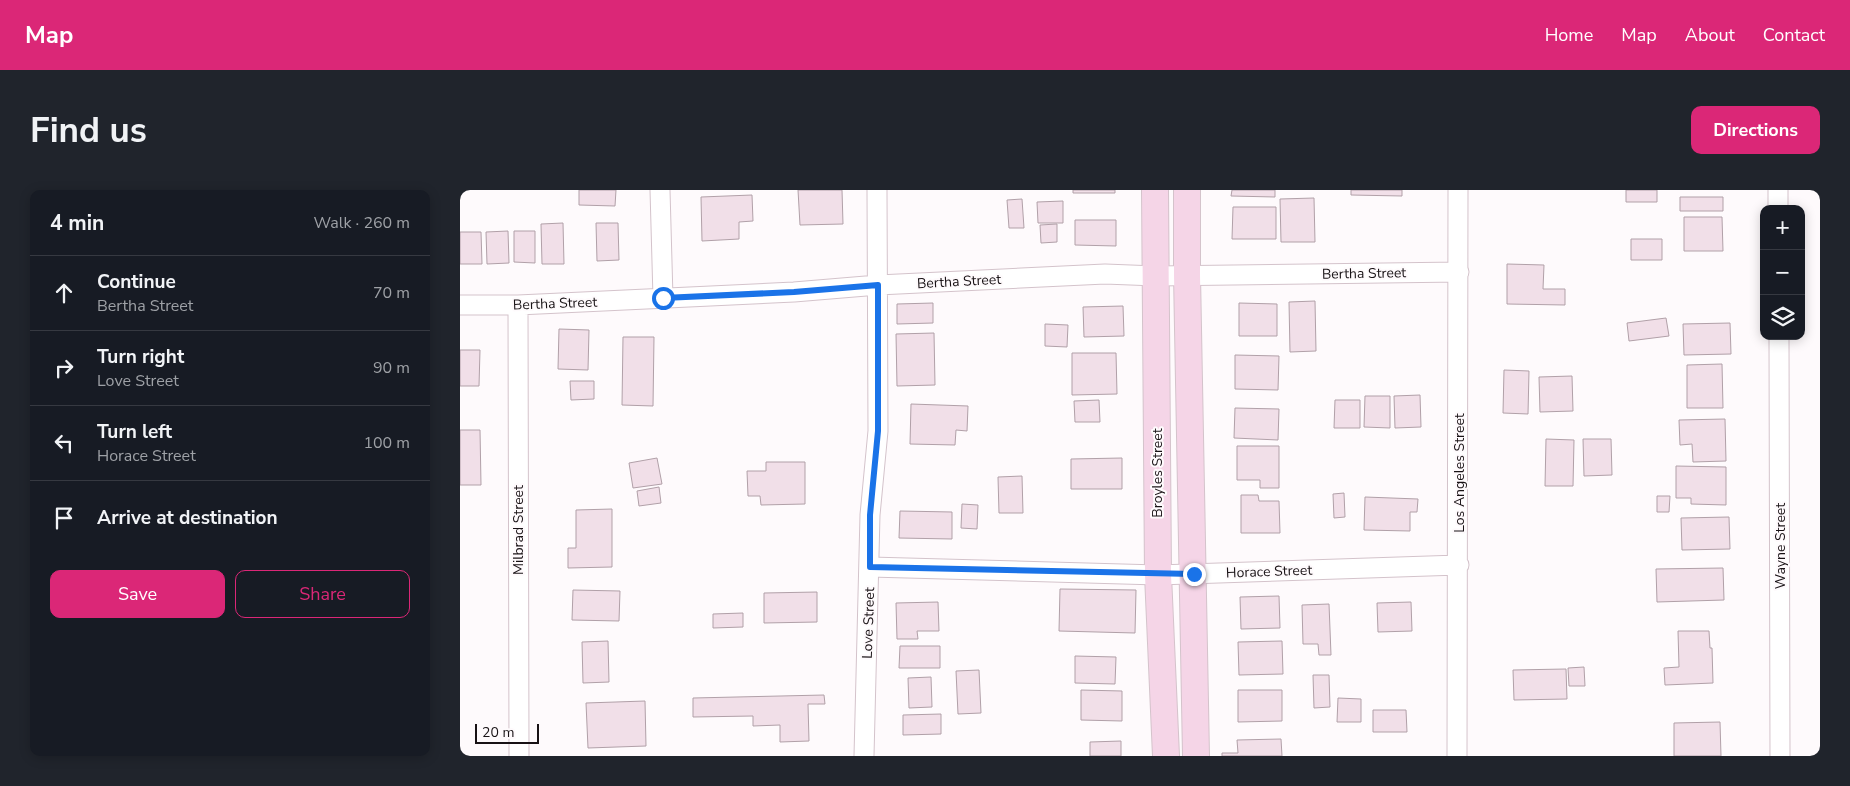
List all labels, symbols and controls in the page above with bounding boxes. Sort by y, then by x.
text: Map [25,19,73,51]
text: Home [1545,23,1593,47]
text: Map [1621,23,1657,47]
text: About [1685,23,1735,47]
text: Contact [1763,23,1825,47]
button: Directions [1691,106,1820,154]
text: Find us [30,107,147,154]
map controls [1760,205,1805,340]
button: + [1760,205,1805,250]
text: 4 min [50,209,104,237]
text: Walk · 260 m [314,212,410,234]
button: − [1760,250,1805,295]
street label: Bertha Street [1322,263,1406,284]
text: Continue [97,269,176,295]
street label: Bertha Street [916,270,1002,293]
icon: ahead [50,279,78,307]
text: 70 m [373,282,410,304]
route start [652,287,675,310]
street label: Bertha Street [513,293,598,314]
text: Bertha Street [97,295,193,317]
button: layers [1760,295,1805,340]
text: Turn right [97,344,184,370]
icon: right [50,354,78,382]
text: 90 m [373,357,410,379]
text: Love Street [97,370,179,392]
street label: Los Angeles Street [1450,413,1469,533]
text: Turn left [97,419,172,445]
street label: Broyles Street [1148,428,1167,518]
icon: left [50,429,78,457]
text: 100 m [363,432,410,454]
text: Horace Street [97,445,196,467]
street label: Milbrad Street [509,485,528,575]
street label: Wayne Street [1771,503,1790,589]
icon: arrive [50,504,78,532]
text: Arrive at destination [97,505,278,531]
street label: Horace Street [1226,560,1313,583]
route end [1183,563,1206,586]
button: Save [50,570,225,618]
button: Share [235,570,410,618]
street label: Love Street [858,587,879,659]
scale bar [475,721,539,744]
text: 20 m [482,723,514,742]

